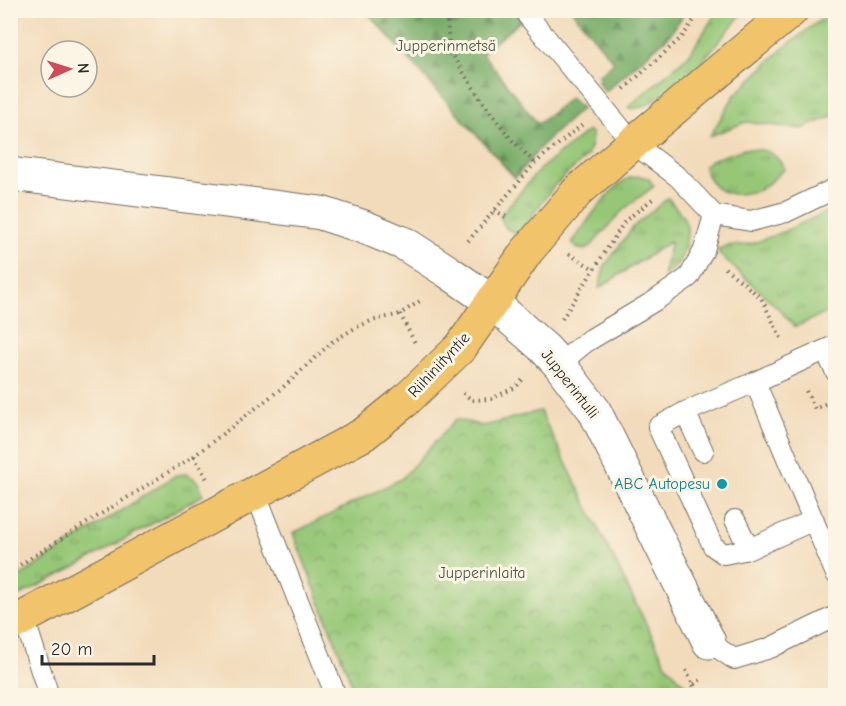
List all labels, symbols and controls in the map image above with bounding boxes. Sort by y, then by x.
park label: Jupperinmetsä [396,37,496,55]
north arrow [39,39,99,99]
text: N [74,63,92,74]
street label: Riihiniityntie [404,329,474,401]
street label: Jupperintulli [537,346,603,422]
place label: ABC Autopesu [614,475,710,493]
marker: ABC Autopesu [715,477,729,491]
park label: Jupperinlaita [438,564,526,582]
scale bar [42,628,154,666]
text: 20 m [51,639,92,660]

